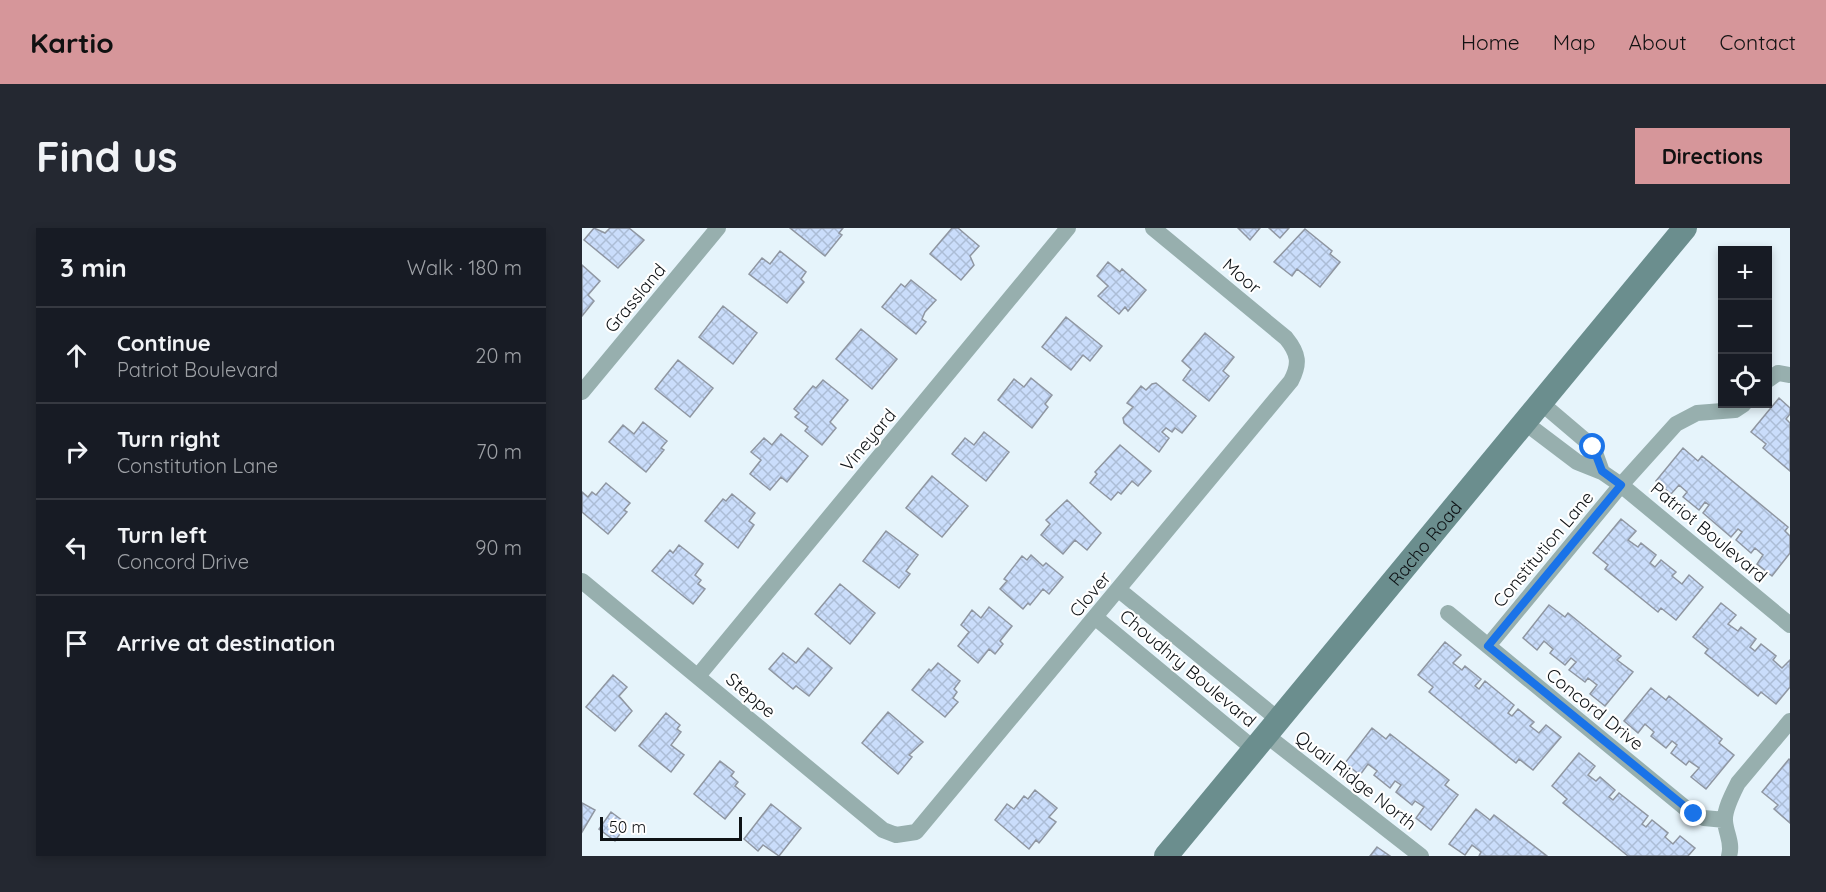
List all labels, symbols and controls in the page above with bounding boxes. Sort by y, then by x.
text: Kartio [30,25,114,60]
text: Home [1461,29,1520,55]
text: Map [1553,29,1596,55]
text: About [1629,29,1687,55]
text: Contact [1720,29,1796,55]
button: Directions [1635,128,1790,184]
text: Find us [36,130,178,183]
map controls [1718,246,1772,408]
button: + [1718,246,1772,300]
text: 3 min [60,251,127,284]
street label: Moor [1218,253,1266,299]
text: Walk · 180 m [407,255,522,280]
street label: Grassland [599,259,671,337]
button: − [1718,300,1772,354]
text: Continue [117,329,211,357]
icon: ahead [60,339,93,372]
text: 20 m [475,343,522,368]
button: locate [1718,354,1772,408]
text: Patriot Boulevard [117,357,278,382]
street label: Vineyard [835,404,901,476]
text: Turn right [117,425,221,453]
route start [1579,433,1605,459]
icon: right [60,435,93,468]
text: 70 m [476,439,522,464]
text: Constitution Lane [117,453,278,478]
street label: Patriot Boulevard [1646,477,1772,587]
street label: Constitution Lane [1488,486,1598,612]
street label: Racho Road [1383,496,1466,590]
text: Turn left [117,521,207,549]
icon: left [60,531,93,564]
text: 90 m [475,535,522,560]
text: Concord Drive [117,549,249,574]
street label: Clover [1064,566,1116,622]
street label: Choudhry Boulevard [1115,604,1261,732]
icon: arrive [60,627,93,660]
text: Arrive at destination [117,629,335,657]
street label: Concord Drive [1542,663,1648,755]
street label: Steppe [721,667,781,723]
street label: Quail Ridge North [1291,725,1421,835]
route end [1680,800,1706,826]
scale bar [600,814,742,842]
text: 50 m [609,817,646,837]

